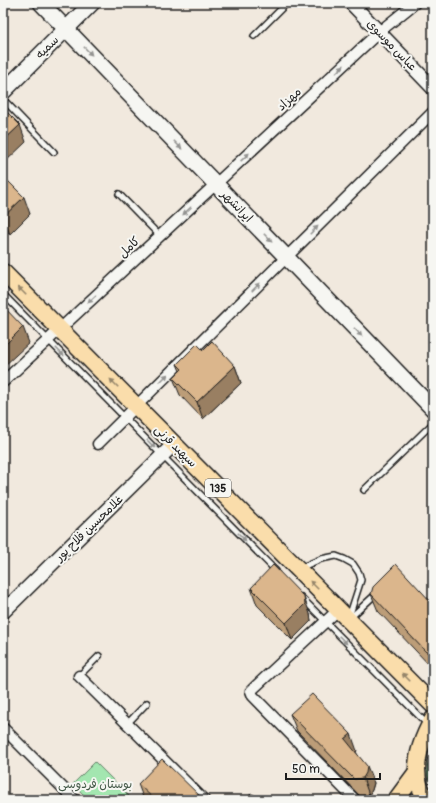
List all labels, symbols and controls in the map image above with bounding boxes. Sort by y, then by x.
street label: عباس موسوی [363,16,420,74]
street label: سمیه [33,33,62,62]
one-way arrow [83,46,93,56]
one-way arrow [335,65,344,74]
street label: مهزاد [274,84,305,114]
one-way arrow [173,140,183,150]
one-way arrow [239,153,250,162]
street label: ایرانشهر [217,186,256,226]
one-way arrow [182,206,193,215]
one-way arrow [309,225,319,235]
one-way arrow [263,233,273,243]
street label: کامل [115,234,143,261]
one-way arrow [251,282,261,292]
one-way arrow [17,286,27,296]
one-way arrow [87,294,97,304]
one-way arrow [354,327,363,337]
one-way arrow [55,347,65,357]
one-way arrow [159,373,169,383]
one-way arrow [109,378,119,388]
street label: سپهبد قرنی [151,422,200,471]
one-way arrow [146,439,156,449]
road number: 135 [205,479,231,497]
street label: غلامحسین فلاح‌ پور [51,492,127,566]
one-way arrow [237,532,247,542]
one-way arrow [309,580,319,590]
one-way arrow [339,635,348,644]
one-way arrow [401,672,410,682]
scale bar [286,755,380,781]
text: 50 m [292,762,320,777]
park label: بوستان فردوسی [58,777,132,792]

